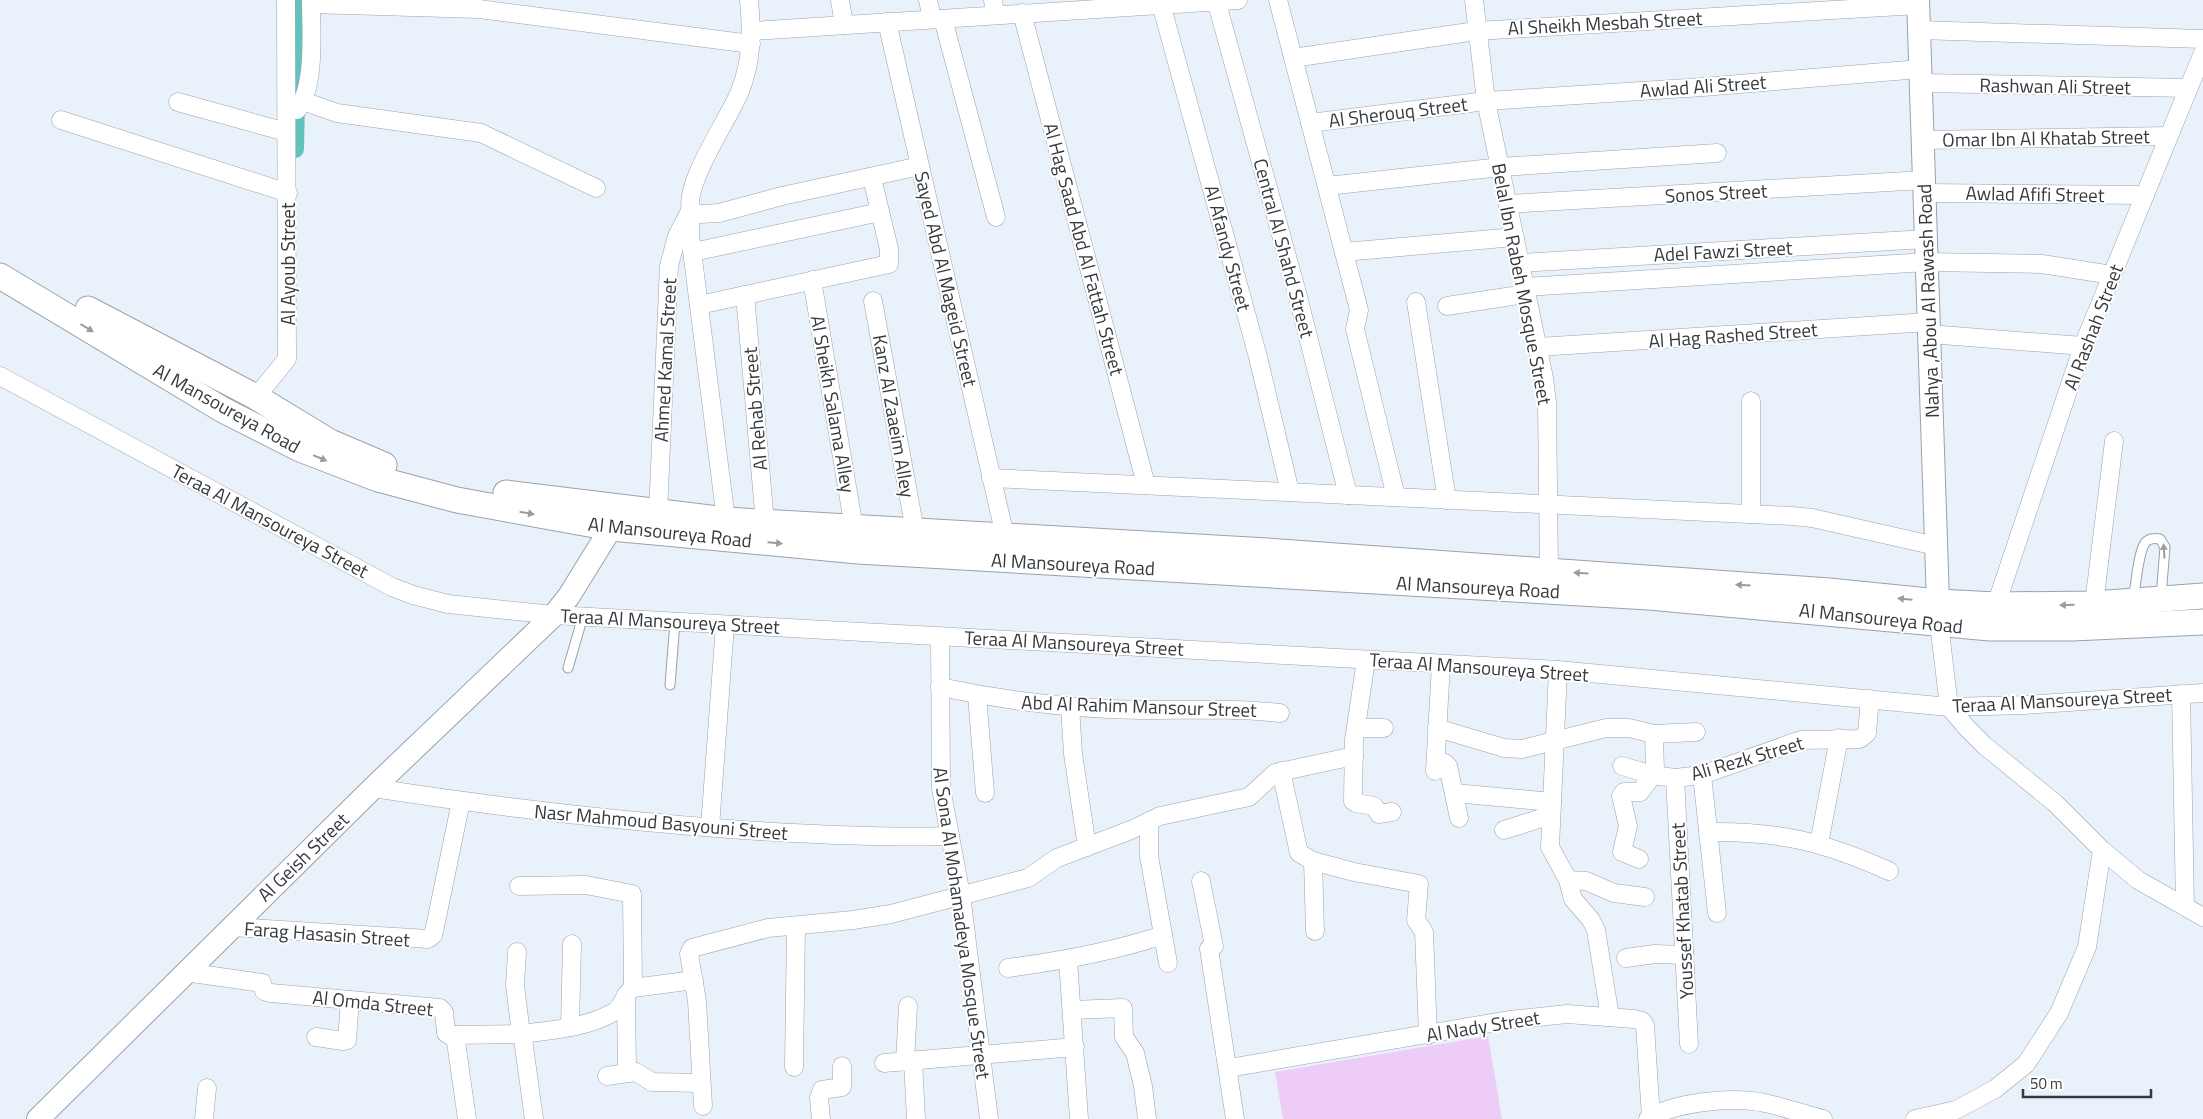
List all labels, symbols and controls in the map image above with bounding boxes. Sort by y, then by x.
street label: Al Sheikh Mesbah Street [1507,3,1703,42]
street label: Awlad Ali Street [1639,67,1767,104]
street label: Rashwan Ali Street [1979,70,2131,101]
street label: Al Sherouq Street [1327,89,1469,134]
street label: Al Hag Saad Abd Al Fattah Street [1037,119,1132,379]
street label: Omar Ibn Al Khatab Street [1942,121,2150,154]
street label: Central Al Shahd Street [1247,155,1322,341]
street label: Belal Ibn Rabeh Mosque Street [1485,161,1560,408]
street label: Sayed Abd Al Mageid Street [908,168,985,390]
street label: Sonos Street [1664,175,1768,210]
street label: Awlad Afifi Street [1965,178,2105,209]
street label: Al Afandy Street [1198,182,1259,314]
street label: Nahya ,Abou Al Rawash Road [1909,183,1946,419]
street label: Al Ayoub Street [273,202,302,326]
street label: Adel Fawzi Street [1653,232,1793,269]
street label: Al Rashah Street [2055,259,2130,394]
street label: Ahmed Kamal Street [646,277,683,443]
street label: Al Sheikh Salama Alley [804,313,863,495]
street label: Al Hag Rashed Street [1648,314,1819,355]
one-way arrow [80,323,94,332]
street label: Kanz Al Zaaeim Alley [866,332,923,500]
street label: Al Rehab Street [735,346,774,472]
street label: Al Mansoureya Road [148,355,306,460]
one-way arrow [313,454,328,462]
street label: Teraa Al Mansoureya Street [166,456,374,585]
street label: Al Mansoureya Road [587,509,753,555]
one-way arrow [520,510,536,518]
one-way arrow [768,540,784,548]
one-way arrow [2160,543,2168,559]
street label: Al Mansoureya Road [990,545,1156,582]
street label: Al Mansoureya Road [1395,568,1561,605]
one-way arrow [1573,569,1589,577]
one-way arrow [1735,580,1751,588]
street label: Al Mansoureya Road [1798,595,1964,641]
one-way arrow [1897,595,1913,603]
street label: Teraa Al Mansoureya Street [560,600,781,641]
one-way arrow [2059,601,2075,609]
street label: Teraa Al Mansoureya Street [964,622,1185,663]
street label: Teraa Al Mansoureya Street [1368,644,1590,689]
street label: Teraa Al Mansoureya Street [1952,679,2173,720]
street label: Abd Al Rahim Mansour Street [1021,687,1258,724]
street label: Ali Rezk Street [1687,727,1807,787]
street label: Al Sona Al Mohamadeya Mosque Street [926,765,999,1081]
street label: Nasr Mahmoud Basyouni Street [533,796,789,847]
street label: Al Geish Street [250,805,355,908]
street label: Youssef Khatab Street [1662,822,1701,1000]
street label: Farag Hasasin Street [243,913,411,954]
street label: Al Omda Street [311,982,435,1023]
street label: Al Nady Street [1424,1002,1542,1049]
scale bar [2023,1066,2150,1098]
text: 50 m [2030,1072,2063,1095]

